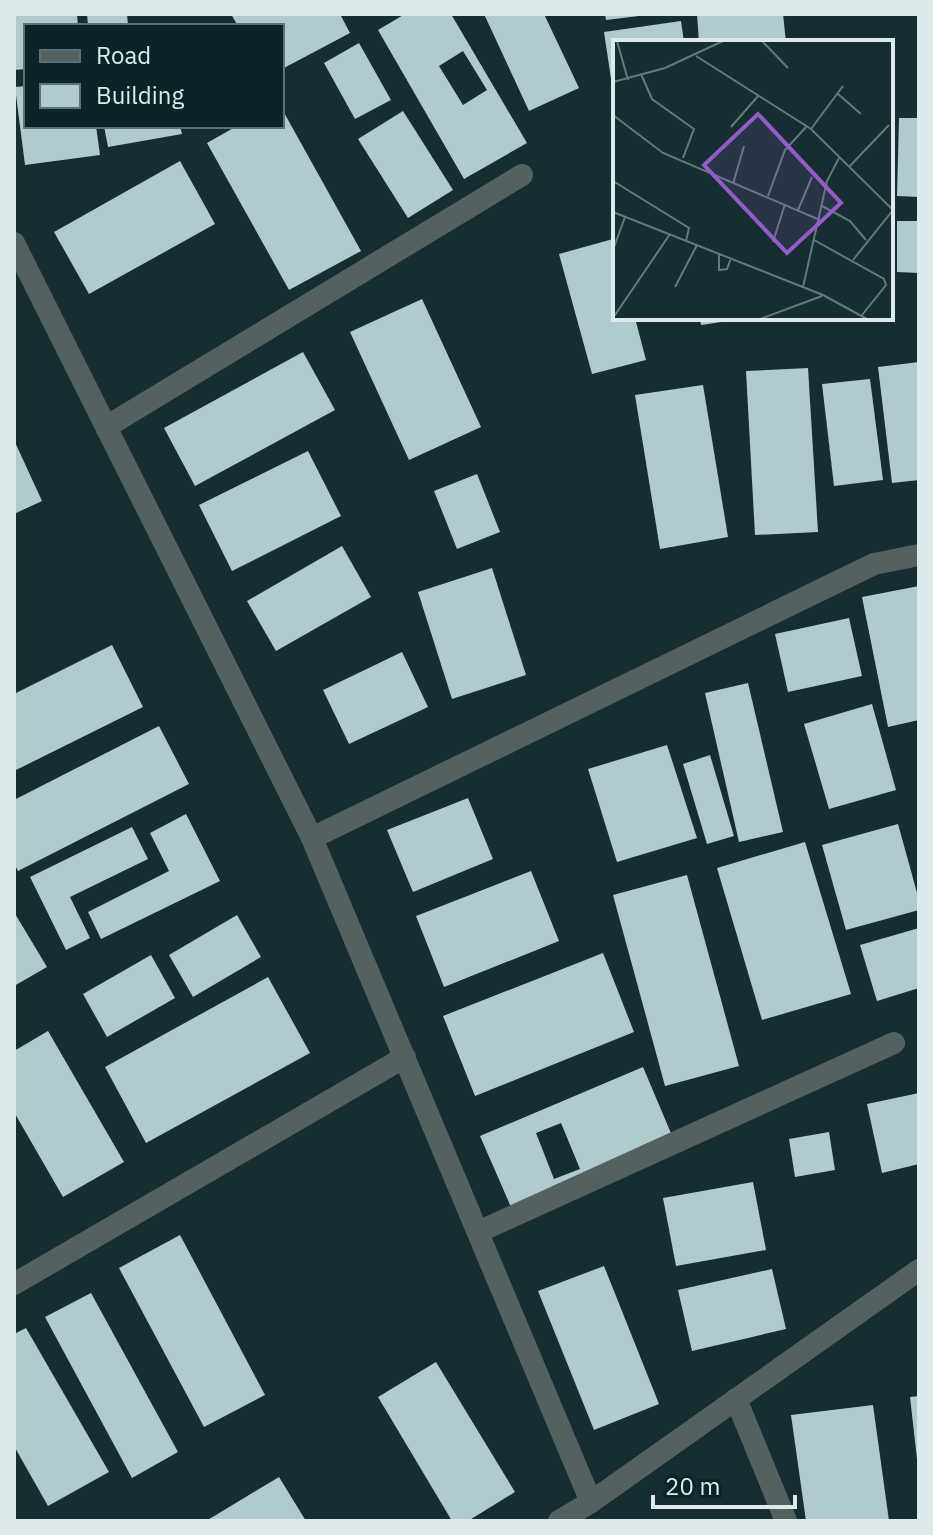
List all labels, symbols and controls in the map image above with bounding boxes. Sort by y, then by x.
legend [24,24,284,128]
text: Road [96,39,151,71]
inset map [613,40,893,320]
text: Building [96,79,184,111]
scale bar [653,1459,795,1509]
text: 20 m [665,1470,720,1502]

